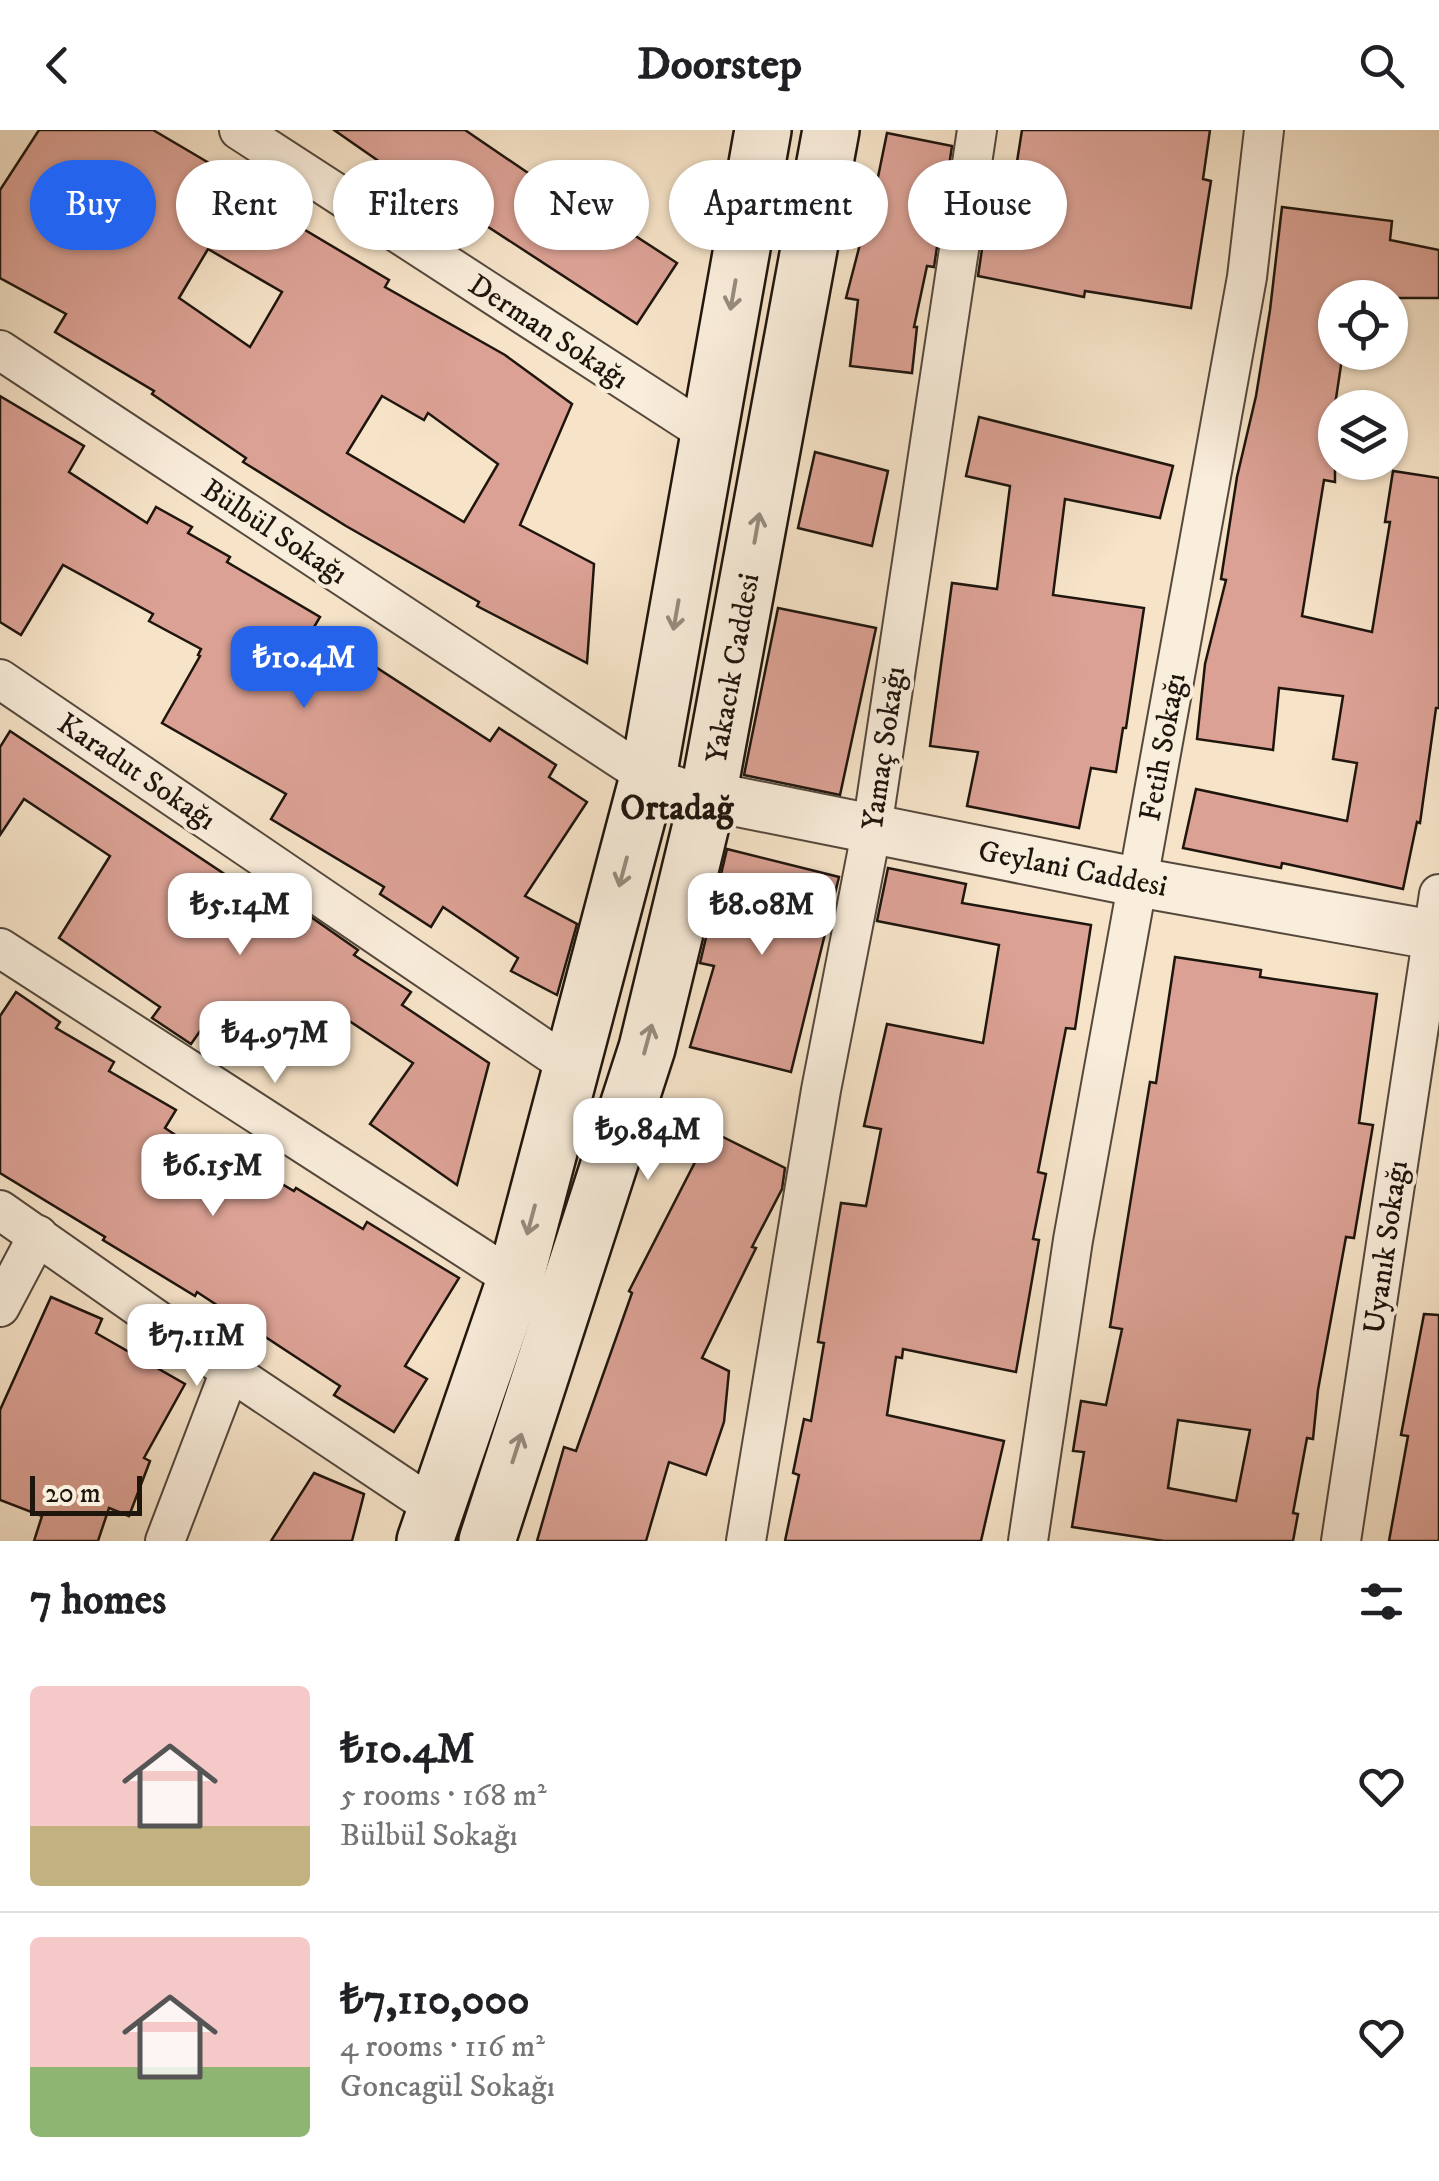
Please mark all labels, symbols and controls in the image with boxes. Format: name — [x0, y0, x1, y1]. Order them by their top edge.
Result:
text: Doorstep — [637, 37, 802, 93]
icon: back — [30, 38, 85, 93]
icon: search — [1354, 38, 1409, 93]
chip: Buy — [30, 160, 156, 250]
chip: Rent — [176, 160, 313, 250]
chip: Filters — [333, 160, 494, 250]
chip: New — [514, 160, 649, 250]
chip: Apartment — [669, 160, 888, 250]
chip: House — [908, 160, 1067, 250]
street label: Derman Sokağı — [461, 267, 635, 398]
one-way arrow — [723, 278, 742, 311]
map controls — [1318, 280, 1408, 480]
button: locate — [1318, 280, 1408, 370]
button: layers — [1318, 390, 1408, 480]
street label: Bülbül Sokağı — [194, 471, 354, 593]
one-way arrow — [749, 513, 768, 545]
street label: Yakacık Caddesi — [699, 570, 768, 766]
one-way arrow — [666, 598, 685, 631]
pin: ₺10.4M — [223, 626, 385, 711]
text: ₺10.4M — [253, 638, 355, 678]
street label: Yamaç Sokağı — [855, 664, 914, 832]
street label: Fetih Sokağı — [1132, 670, 1195, 824]
street label: Karadut Sokağı — [50, 706, 223, 839]
district label: Ortadağ — [620, 787, 735, 831]
street label: Geylani Caddesi — [975, 833, 1170, 906]
one-way arrow — [613, 856, 632, 887]
pin: ₺5.14M — [159, 873, 321, 958]
pin: ₺8.08M — [681, 873, 843, 958]
text: ₺5.14M — [190, 885, 290, 925]
text: ₺8.08M — [710, 885, 814, 925]
pin: ₺4.97M — [194, 1001, 356, 1086]
text: ₺4.97M — [221, 1013, 329, 1053]
one-way arrow — [640, 1024, 659, 1055]
pin: ₺9.84M — [567, 1098, 729, 1183]
text: ₺9.84M — [595, 1110, 701, 1150]
pin: ₺6.15M — [132, 1134, 294, 1219]
text: ₺6.15M — [163, 1146, 263, 1186]
street label: Uyanık Sokağı — [1356, 1158, 1417, 1336]
one-way arrow — [520, 1203, 539, 1235]
pin: ₺7.11M — [116, 1304, 278, 1389]
text: ₺7.11M — [149, 1316, 245, 1356]
one-way arrow — [509, 1433, 527, 1465]
scale bar — [30, 1471, 142, 1516]
text: 20 m — [45, 1476, 101, 1511]
icon: filters — [1354, 1574, 1409, 1629]
text: 7 homes — [30, 1575, 166, 1627]
text: ₺10.4M — [340, 1724, 475, 1776]
icon: home — [110, 1726, 230, 1846]
icon: heart — [1354, 1759, 1409, 1814]
text: 5 rooms · 168 m² — [340, 1776, 547, 1816]
text: Bülbül Sokağı — [340, 1816, 518, 1856]
text: ₺7,110,000 — [340, 1975, 530, 2027]
icon: home — [110, 1977, 230, 2097]
icon: heart — [1354, 2010, 1409, 2065]
text: 4 rooms · 116 m² — [340, 2027, 545, 2067]
text: Goncagül Sokağı — [340, 2067, 555, 2107]

